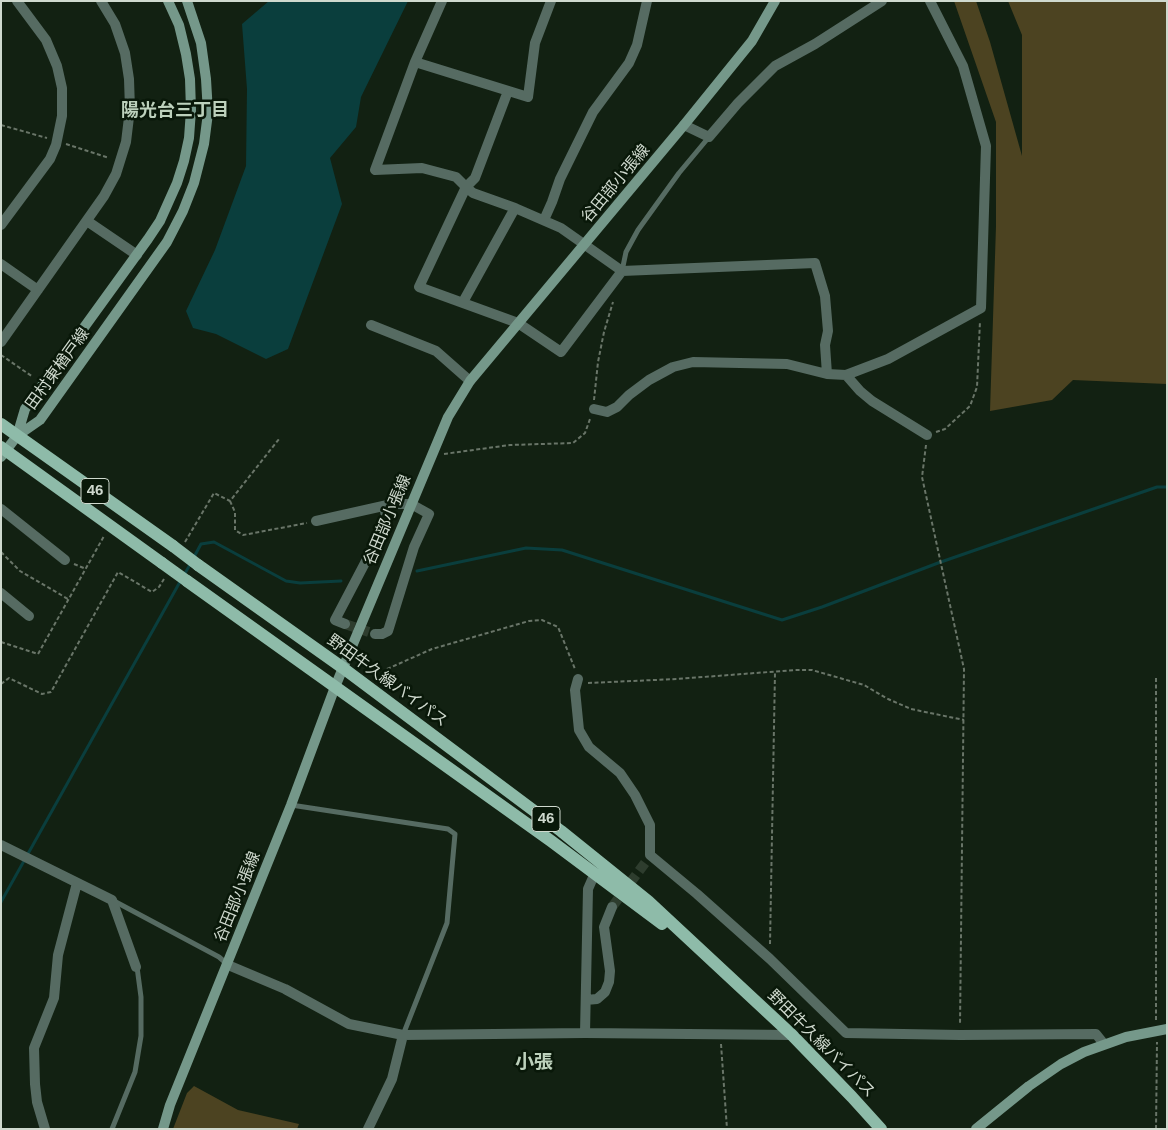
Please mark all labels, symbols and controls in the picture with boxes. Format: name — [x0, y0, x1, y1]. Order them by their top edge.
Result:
district label: 陽光台三丁目 — [121, 100, 229, 122]
street label: 谷田部小張線 — [578, 141, 654, 227]
street label: 田村東楢戸線 — [22, 325, 94, 413]
street label: 谷田部小張線 — [360, 472, 416, 568]
road number: 46 — [81, 478, 109, 504]
street label: 野田牛久線バイパス — [323, 631, 451, 731]
road number: 46 — [532, 806, 560, 832]
street label: 谷田部小張線 — [211, 849, 265, 945]
street label: 野田牛久線バイパス — [763, 986, 879, 1102]
district label: 小張 — [515, 1052, 553, 1074]

